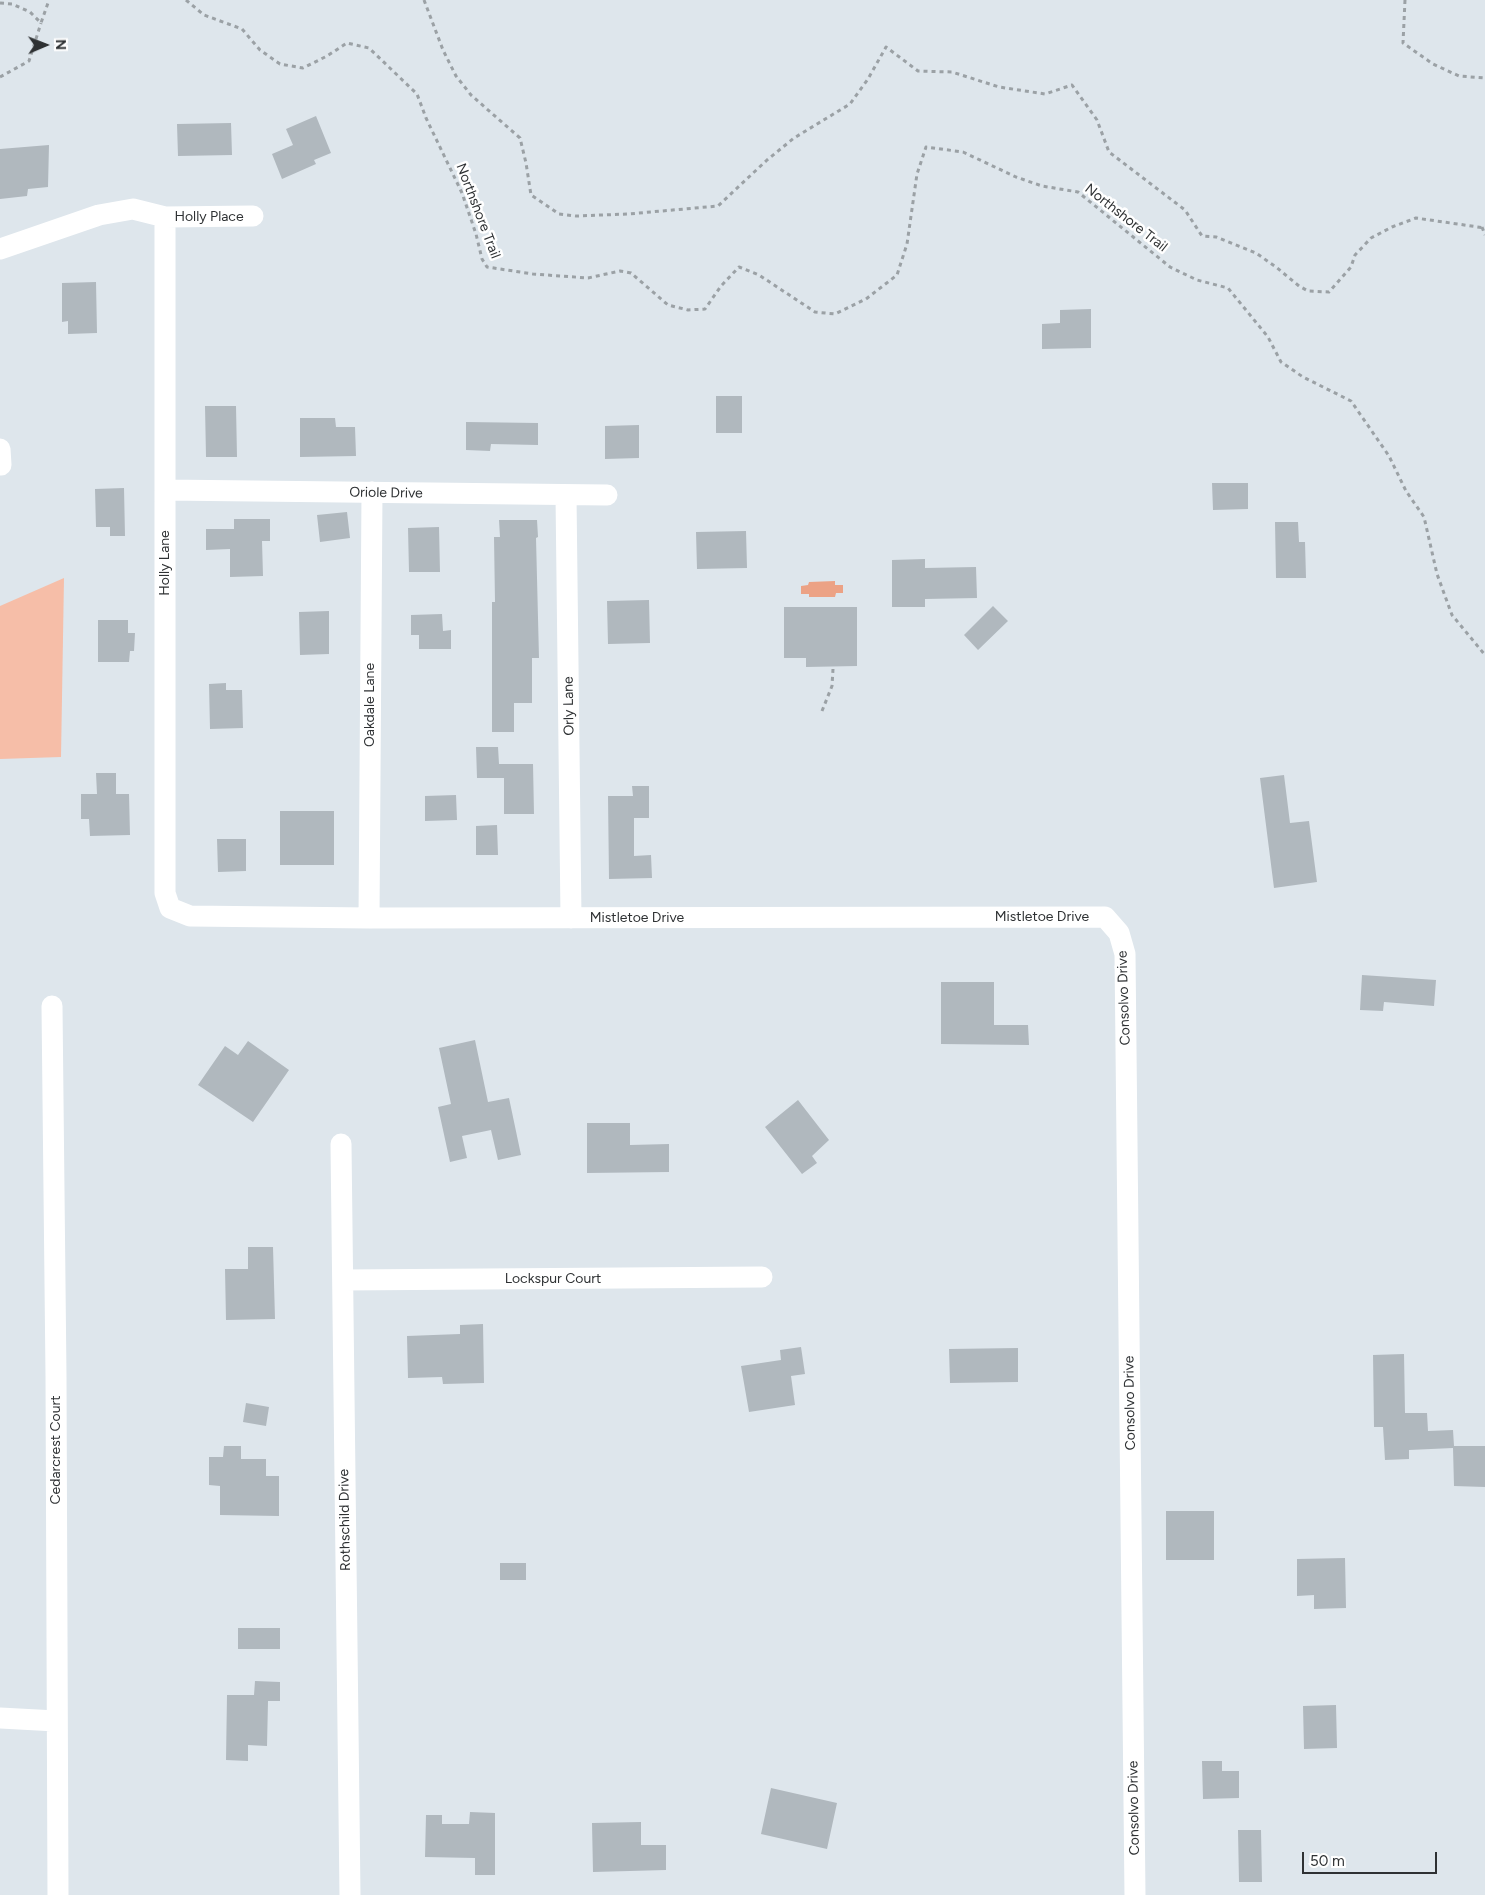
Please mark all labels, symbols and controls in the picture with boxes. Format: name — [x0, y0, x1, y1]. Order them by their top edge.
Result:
north arrow — [20, 20, 70, 70]
text: N — [52, 39, 69, 50]
street label: Northshore Trail — [452, 161, 504, 261]
street label: Northshore Trail — [1081, 180, 1171, 256]
street label: Holly Place — [174, 209, 244, 225]
street label: Oriole Drive — [349, 484, 423, 502]
street label: Holly Lane — [157, 530, 173, 596]
street label: Oakdale Lane — [362, 663, 378, 747]
street label: Orly Lane — [560, 676, 578, 736]
street label: Mistletoe Drive — [995, 909, 1089, 925]
street label: Mistletoe Drive — [590, 910, 684, 926]
street label: Consolvo Drive — [1114, 950, 1134, 1046]
street label: Lockspur Court — [505, 1271, 601, 1287]
street label: Consolvo Drive — [1121, 1355, 1139, 1451]
street label: Cedarcrest Court — [48, 1395, 64, 1505]
street label: Rothschild Drive — [336, 1469, 354, 1571]
street label: Consolvo Drive — [1125, 1760, 1143, 1856]
scale bar — [1305, 1842, 1440, 1874]
text: 50 m — [1310, 1852, 1345, 1870]

